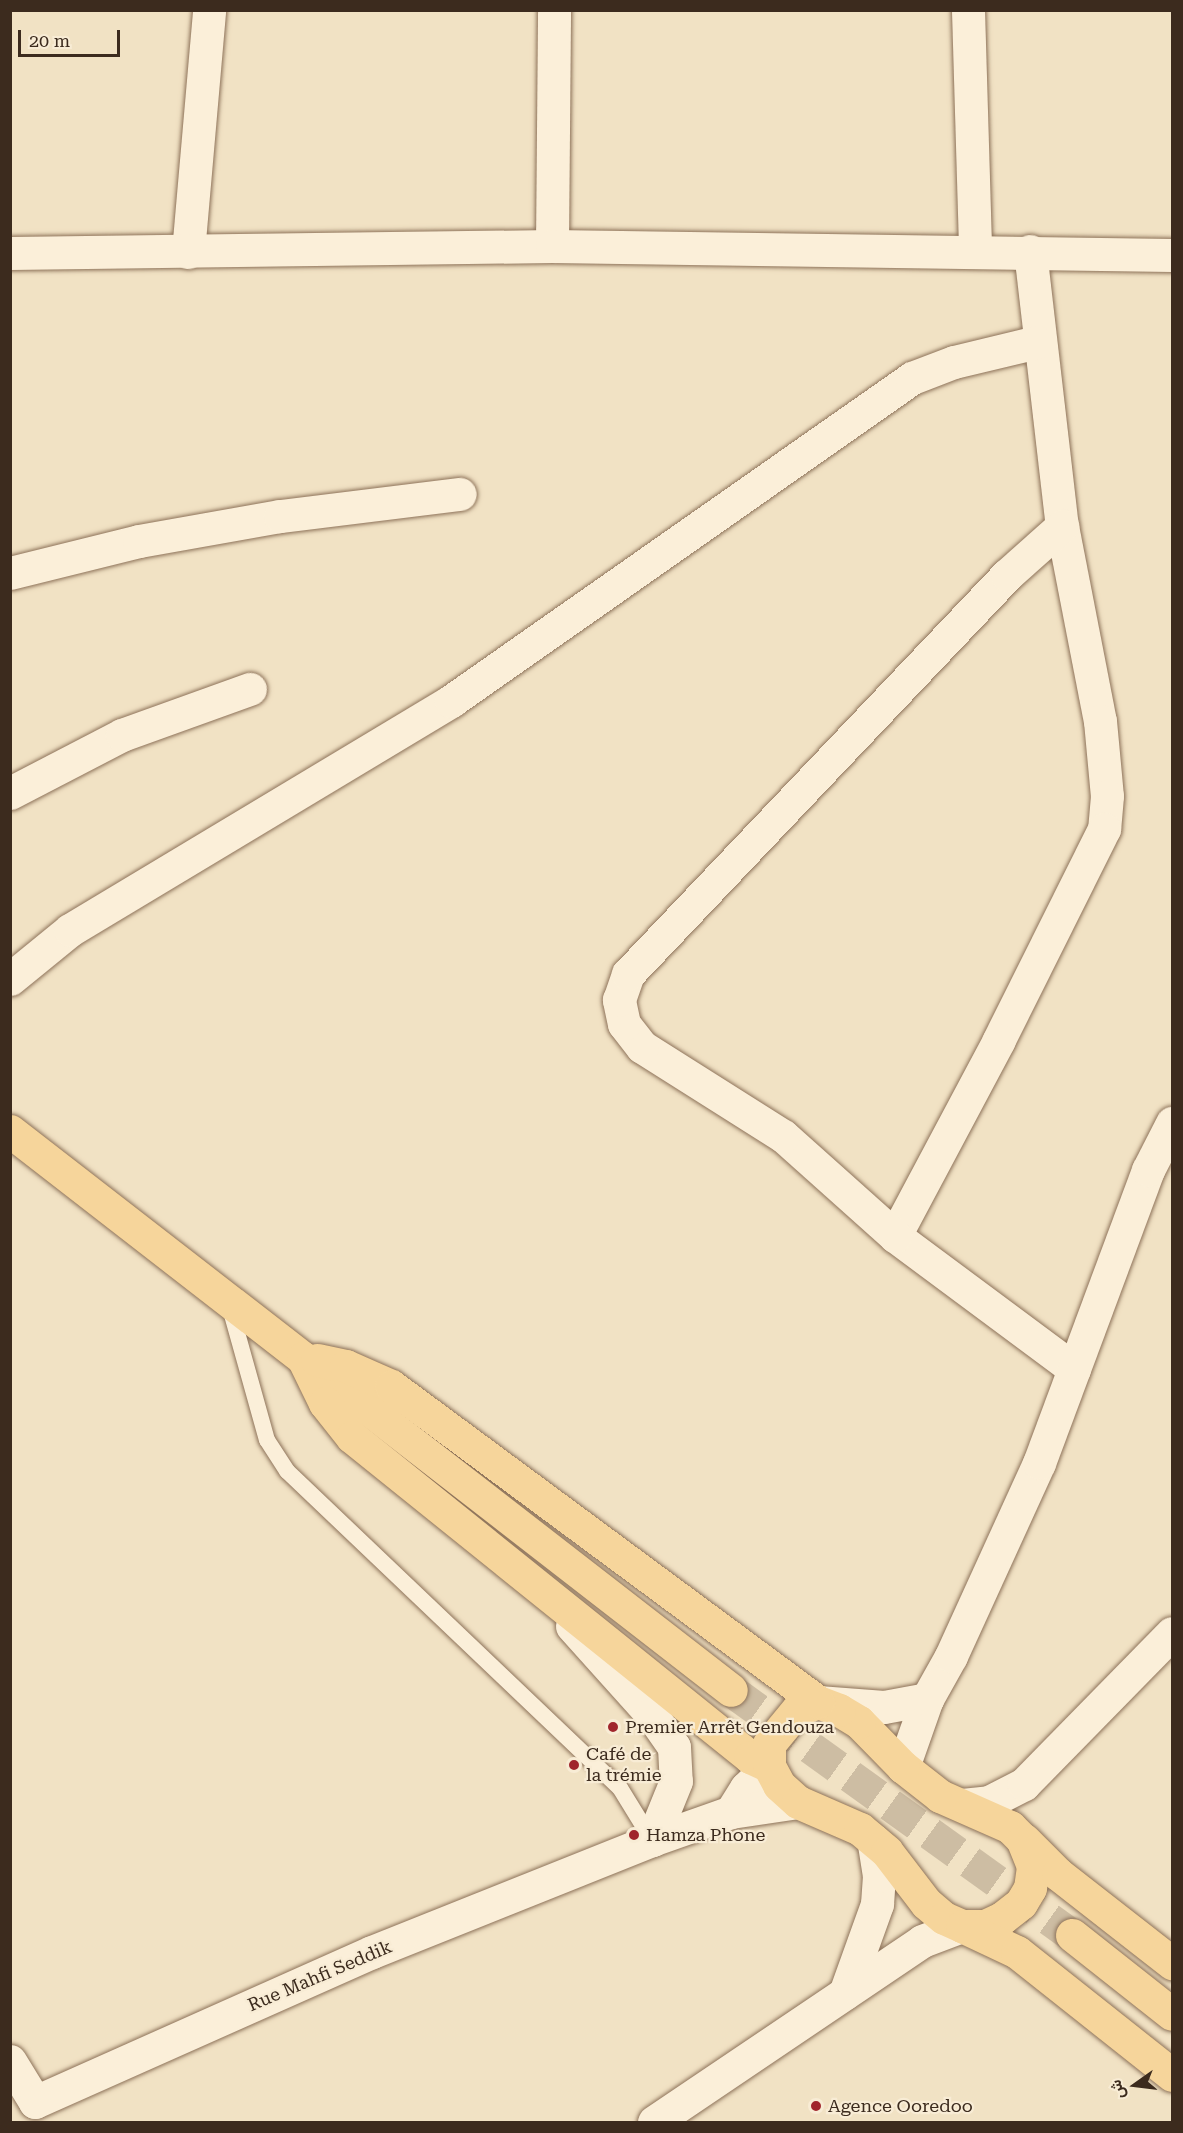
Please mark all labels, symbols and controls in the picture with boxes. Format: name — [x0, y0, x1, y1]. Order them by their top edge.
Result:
scale bar — [21, 18, 123, 56]
text: 20 m — [29, 30, 70, 51]
place label: Premier Arrêt Gendouza — [625, 1716, 834, 1738]
marker: Premier Arrêt Gendouza — [606, 1720, 620, 1734]
place label: Café de la trémie — [586, 1744, 662, 1786]
marker: Café de la trémie — [567, 1758, 581, 1772]
place label: Hamza Phone — [646, 1824, 765, 1846]
marker: Hamza Phone — [627, 1828, 641, 1842]
street label: Rue Mahfi Seddik — [245, 1936, 395, 2016]
north arrow — [1105, 2055, 1165, 2115]
text: ش — [1106, 2078, 1129, 2101]
place label: Agence Ooredoo — [828, 2095, 973, 2117]
marker: Agence Ooredoo — [809, 2099, 823, 2113]

